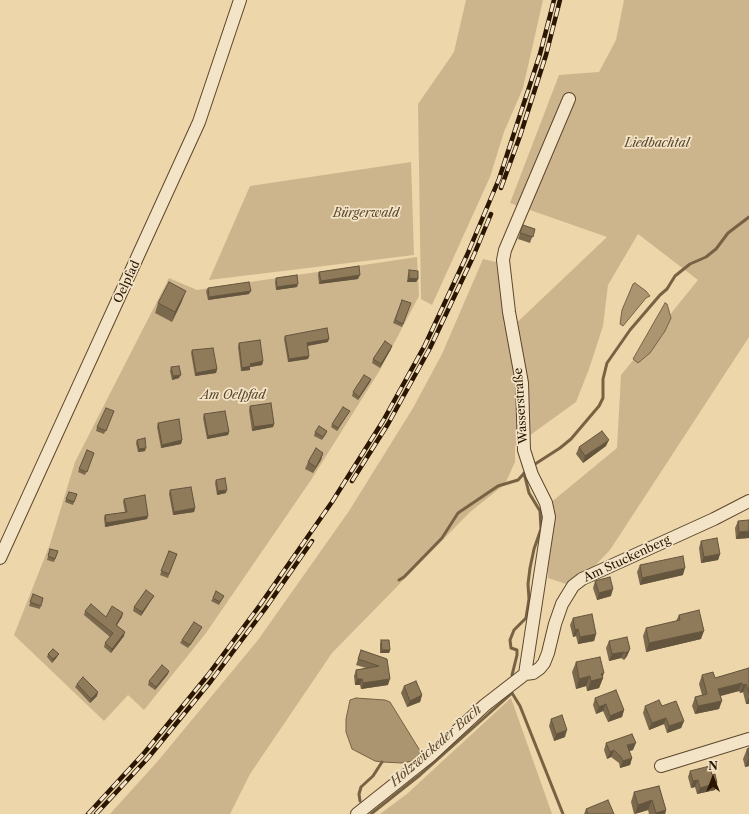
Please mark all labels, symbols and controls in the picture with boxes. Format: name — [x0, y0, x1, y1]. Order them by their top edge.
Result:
park label: Liedbachtal — [624, 137, 690, 151]
park label: Bürgerwald — [333, 207, 399, 221]
street label: Oelpfad — [111, 258, 143, 306]
street label: Wasserstraße — [511, 367, 531, 445]
park label: Am Oelpfad — [201, 389, 265, 403]
street label: Am Stuckenberg — [581, 533, 673, 585]
water label: Holzwickeder Bach — [387, 702, 485, 790]
north arrow — [693, 758, 733, 798]
text: N — [708, 759, 718, 773]

